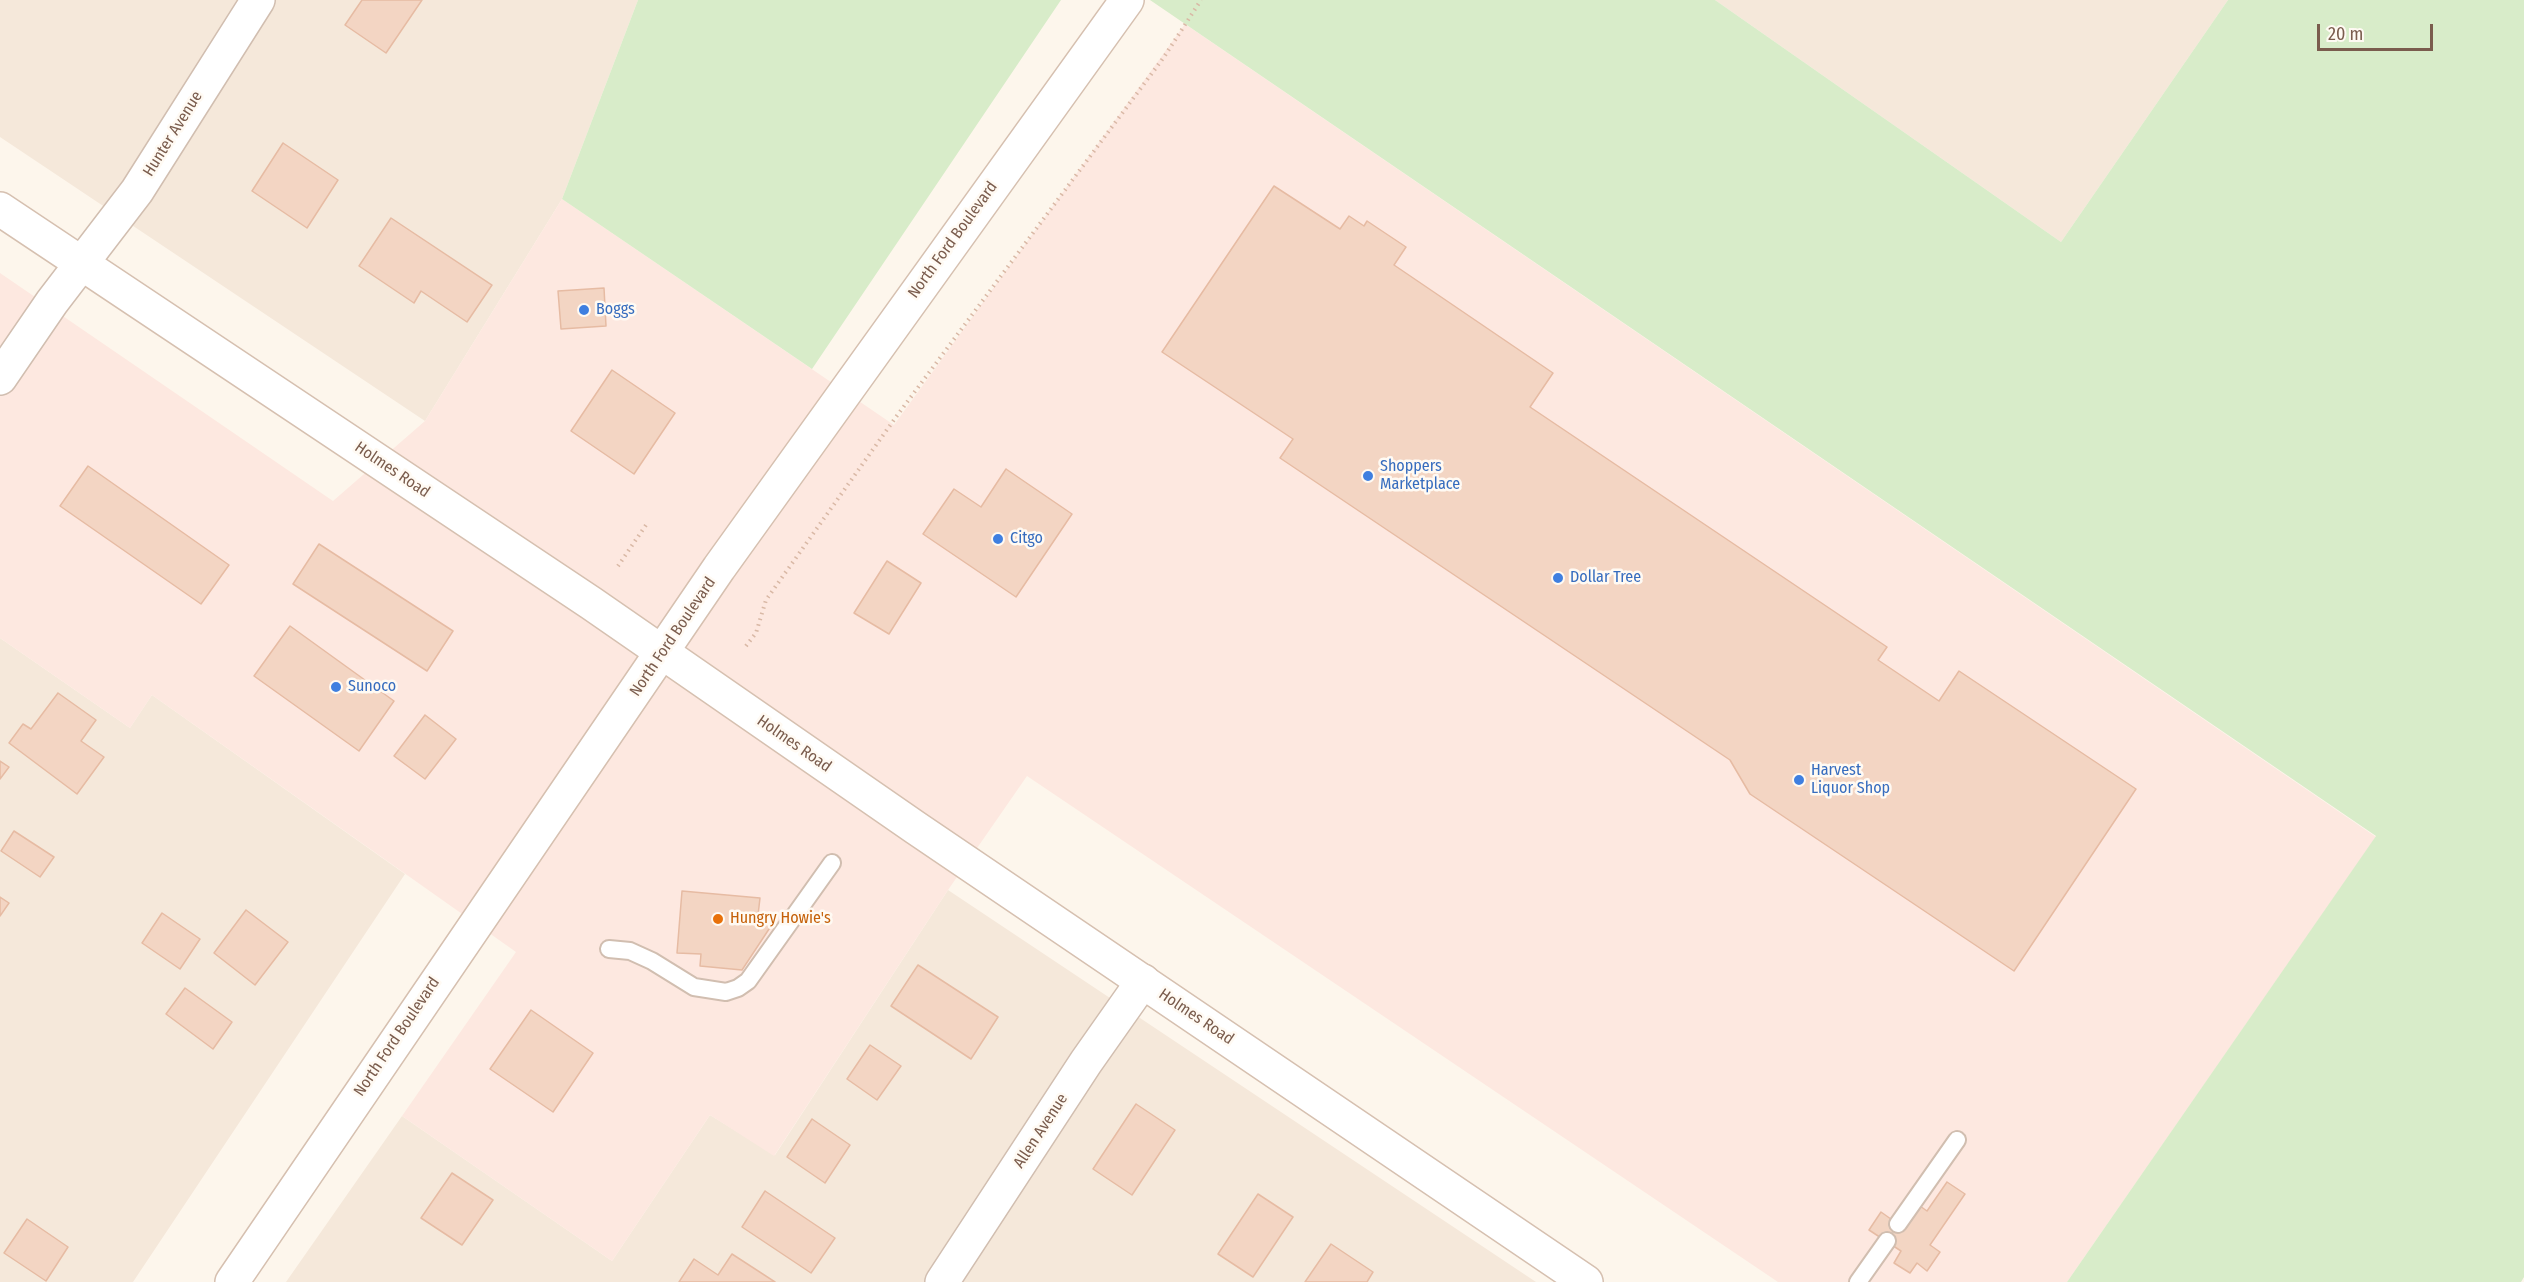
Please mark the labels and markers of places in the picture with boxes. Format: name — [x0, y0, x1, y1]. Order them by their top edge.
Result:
place label: Boggs — [596, 300, 635, 320]
marker: Boggs — [577, 303, 591, 317]
place label: Shoppers Marketplace — [1380, 457, 1460, 495]
marker: Shoppers Marketplace — [1361, 469, 1375, 483]
place label: Citgo — [1010, 529, 1043, 549]
marker: Citgo — [991, 532, 1005, 546]
place label: Dollar Tree — [1570, 568, 1641, 588]
marker: Dollar Tree — [1551, 571, 1565, 585]
place label: Sunoco — [348, 677, 396, 697]
marker: Sunoco — [329, 680, 343, 694]
place label: Harvest Liquor Shop — [1811, 761, 1890, 799]
marker: Harvest Liquor Shop — [1792, 773, 1806, 787]
place label: Hungry Howie's — [730, 909, 831, 929]
marker: Hungry Howie's — [711, 912, 725, 926]

